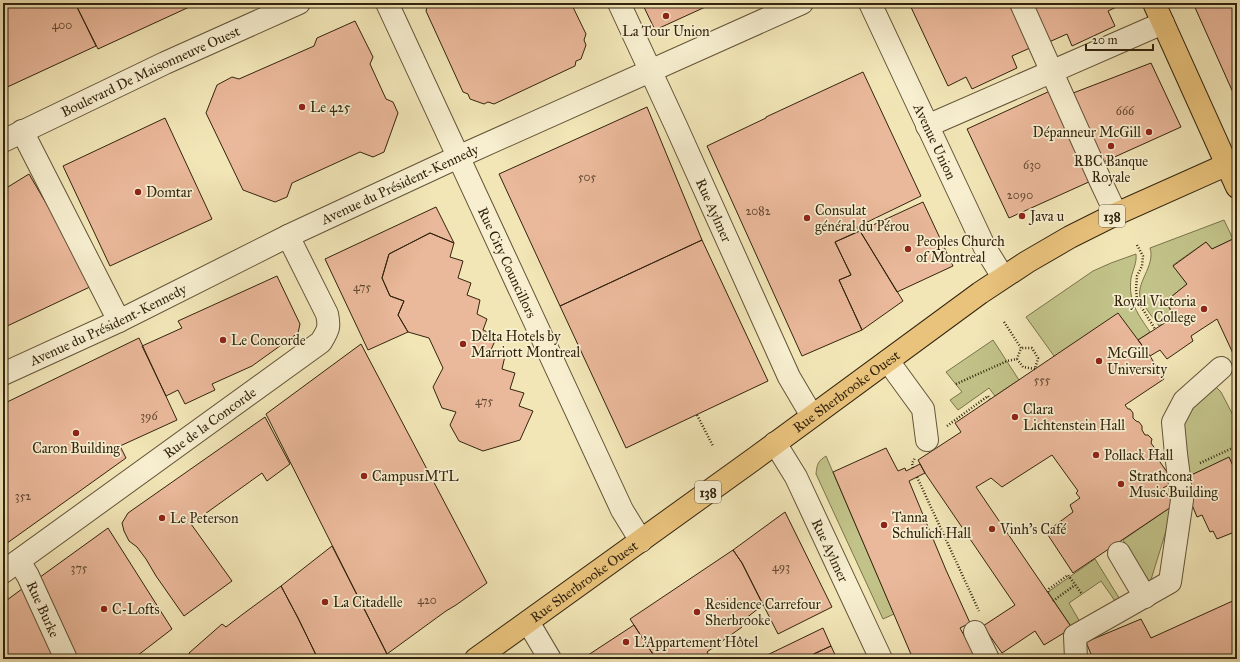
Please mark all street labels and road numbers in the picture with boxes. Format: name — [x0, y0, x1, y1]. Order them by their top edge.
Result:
street label: Boulevard De Maisonneuve Ouest — [58, 23, 243, 121]
street label: Avenue Union — [909, 100, 960, 183]
street label: Avenue du Président-Kennedy — [318, 141, 482, 229]
street label: Rue Aylmer — [692, 176, 736, 246]
street label: Rue City Councillors — [474, 204, 540, 321]
road number: 138 — [1099, 205, 1125, 227]
street label: Avenue du Président-Kennedy — [26, 280, 190, 370]
street label: Rue Sherbrooke Ouest — [790, 347, 903, 436]
street label: Rue de la Concorde — [160, 384, 260, 462]
road number: 138 — [695, 481, 721, 503]
street label: Rue Aylmer — [808, 516, 852, 586]
street label: Rue Sherbrooke Ouest — [527, 537, 641, 626]
street label: Rue Burke — [22, 579, 63, 640]

